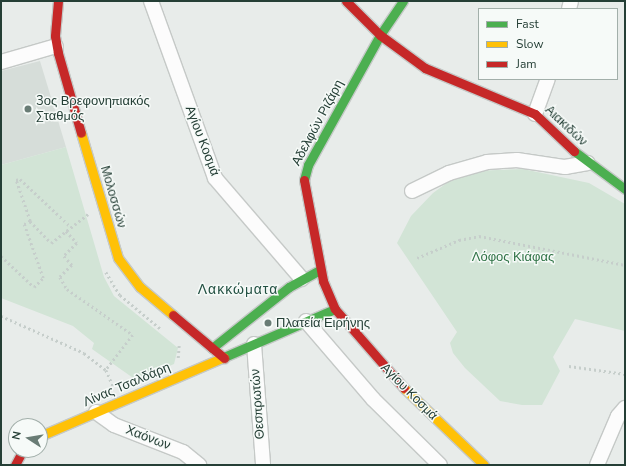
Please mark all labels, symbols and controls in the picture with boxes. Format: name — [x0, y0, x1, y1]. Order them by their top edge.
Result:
legend — [478, 8, 618, 80]
text: Fast — [516, 16, 539, 32]
text: Slow — [516, 36, 544, 52]
text: Jam — [516, 56, 537, 72]
street label: Αδελφών Ριζάρη — [289, 77, 347, 169]
place label: 3ος Βρεφονηπιακός Σταθμός — [36, 94, 150, 125]
street label: Αιακιδών — [542, 102, 590, 150]
marker: 3ος Βρεφονηπιακός Σταθμός — [23, 104, 33, 114]
street label: Αγίου Κοσμά — [181, 104, 223, 178]
street label: Μολοσσών — [97, 164, 129, 230]
park label: Λόφος Κιάφας — [472, 249, 554, 265]
district label: Λακκώματα — [198, 282, 278, 298]
place label: Πλατεία Ειρήνης — [276, 315, 370, 331]
marker: Πλατεία Ειρήνης — [263, 318, 273, 328]
street label: Λίνας Τσαλδάρη — [81, 360, 173, 410]
street label: Αγίου Κοσμά — [377, 360, 441, 424]
street label: Θεσπρωτών — [248, 368, 268, 440]
north arrow — [8, 418, 48, 458]
street label: Χαόνων — [123, 422, 173, 454]
text: N — [9, 430, 25, 441]

